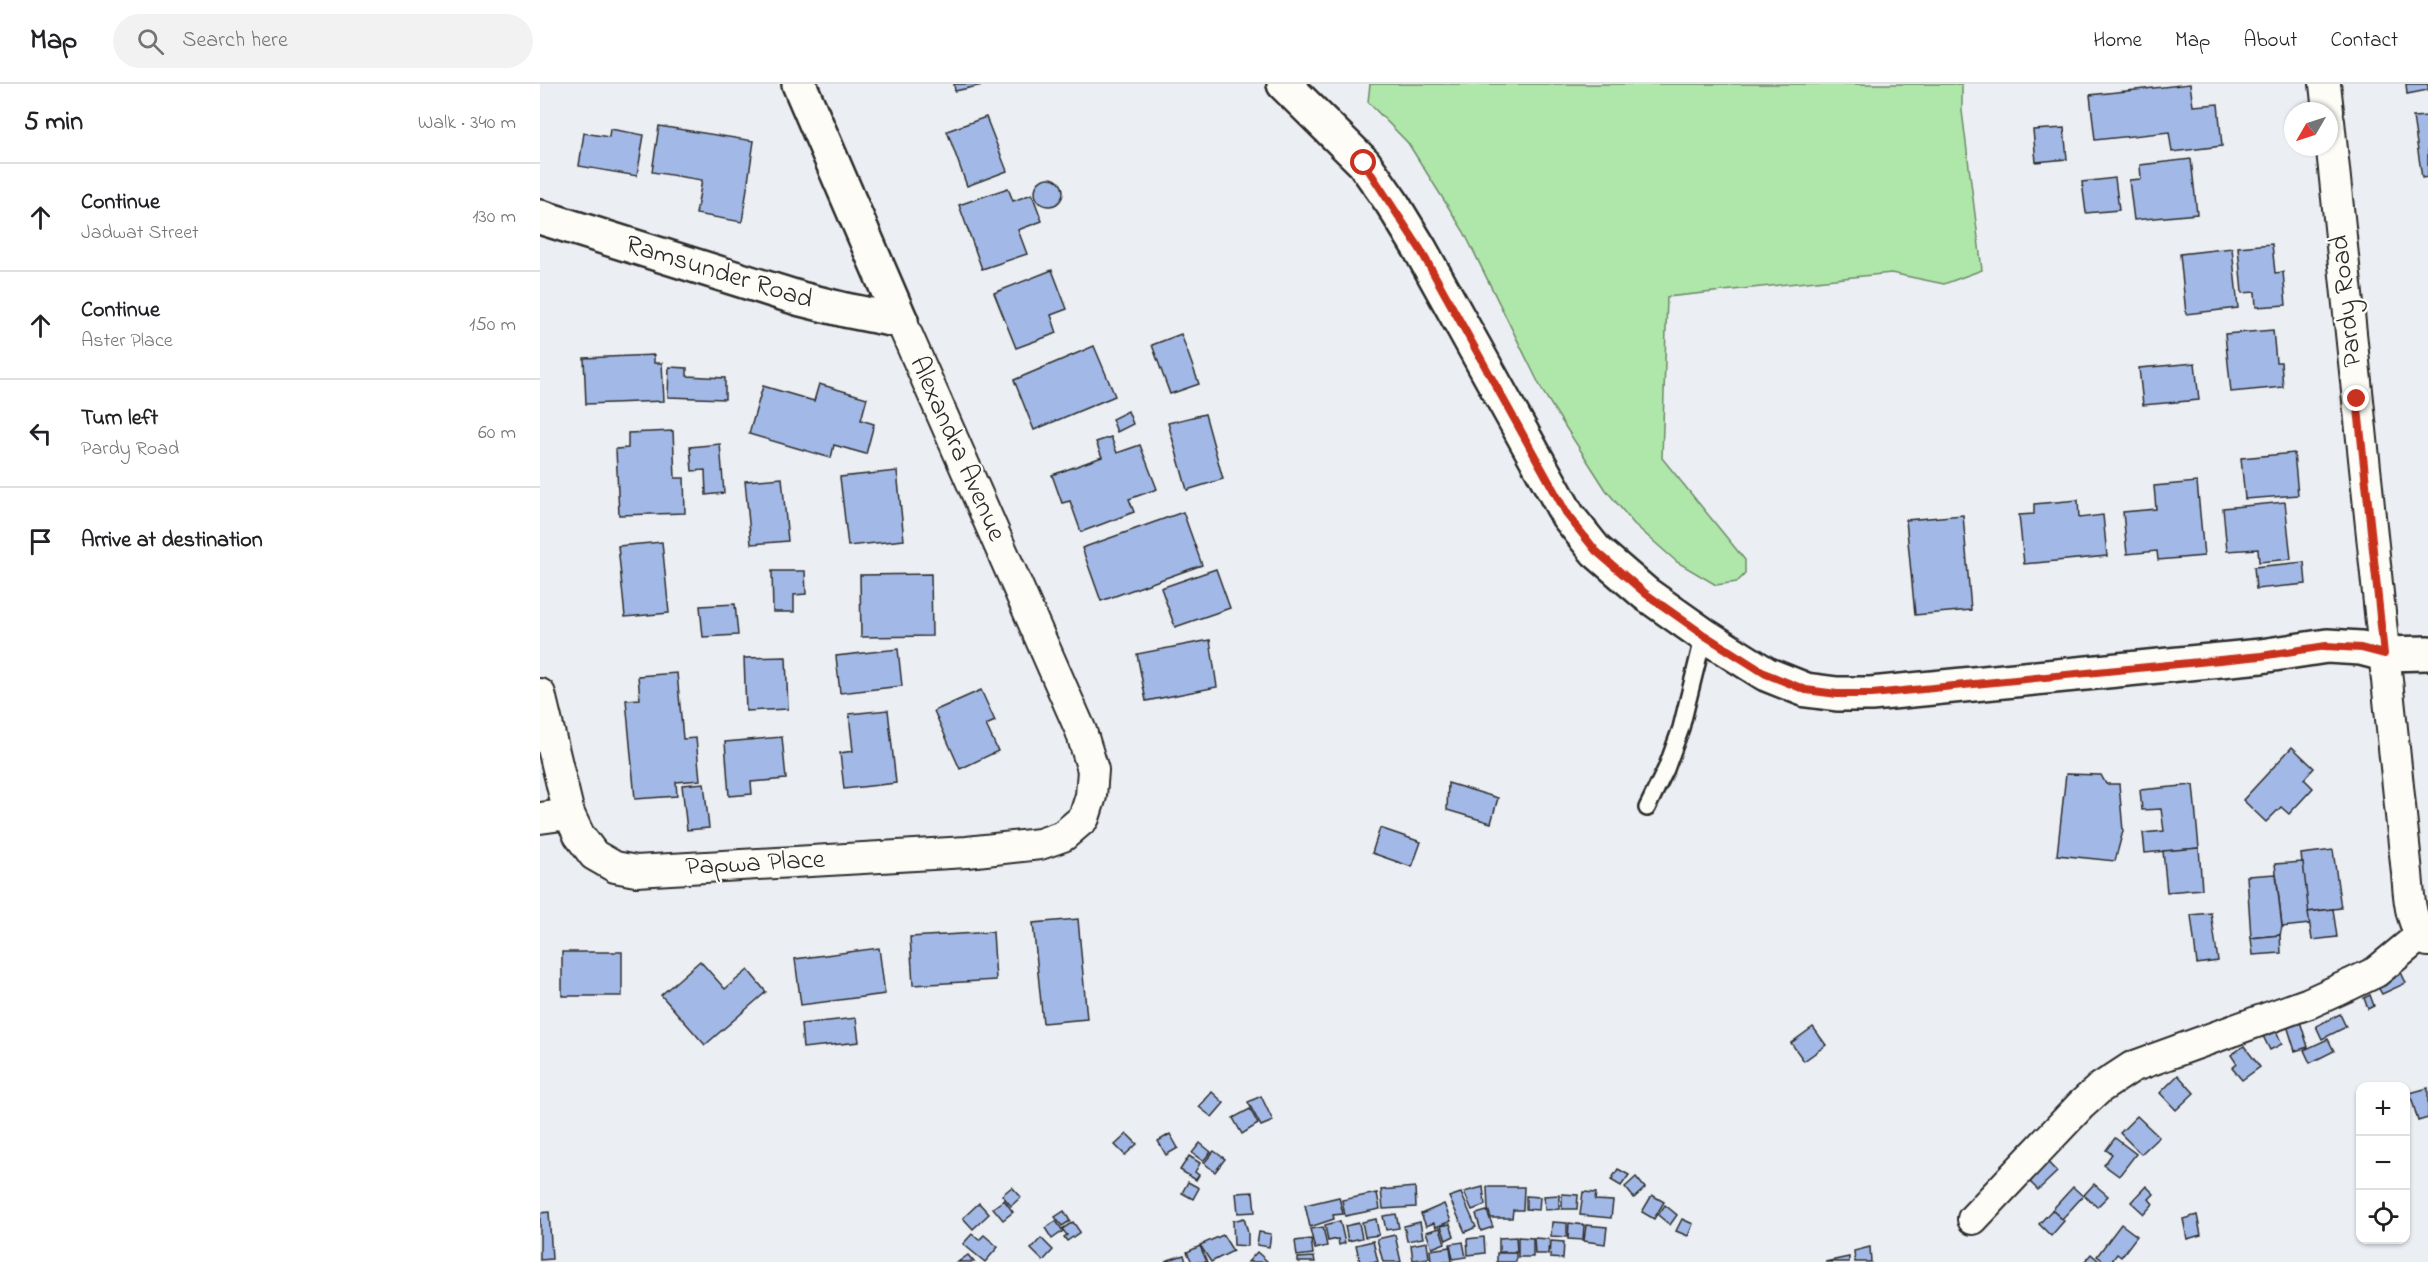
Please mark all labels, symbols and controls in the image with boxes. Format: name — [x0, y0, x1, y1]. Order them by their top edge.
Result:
search box — [113, 14, 533, 68]
text: Map — [30, 21, 77, 62]
icon: search — [134, 25, 167, 58]
text: Search here — [182, 25, 288, 57]
text: Home — [2093, 26, 2142, 56]
text: Map — [2175, 26, 2210, 56]
text: About — [2243, 26, 2297, 56]
text: Contact — [2330, 26, 2398, 56]
north arrow — [2284, 102, 2338, 156]
text: 5 min — [24, 104, 83, 142]
text: Walk · 340 m — [418, 109, 516, 138]
route start — [1350, 149, 1376, 175]
text: Continue — [81, 187, 160, 219]
icon: ahead — [24, 201, 57, 234]
text: 130 m — [472, 203, 516, 232]
text: Jadwat Street — [81, 219, 199, 248]
street label: Ramsunder Road — [621, 226, 817, 320]
street label: Pardy Road — [2321, 233, 2373, 369]
text: Continue — [81, 295, 160, 327]
icon: ahead — [24, 309, 57, 342]
text: 150 m — [469, 311, 516, 340]
text: Aster Place — [81, 327, 173, 356]
street label: Alexandra Avenue — [899, 350, 1016, 549]
route end — [2343, 385, 2369, 411]
text: Turn left — [81, 403, 158, 435]
icon: left — [24, 417, 57, 450]
text: 60 m — [478, 419, 516, 448]
text: Pardy Road — [81, 435, 179, 464]
icon: arrive — [24, 525, 57, 558]
text: Arrive at destination — [81, 525, 263, 557]
street label: Papwa Place — [684, 841, 827, 887]
map controls — [2356, 1082, 2410, 1244]
button: + — [2356, 1082, 2410, 1136]
button: − — [2356, 1136, 2410, 1190]
button: locate — [2356, 1190, 2410, 1244]

